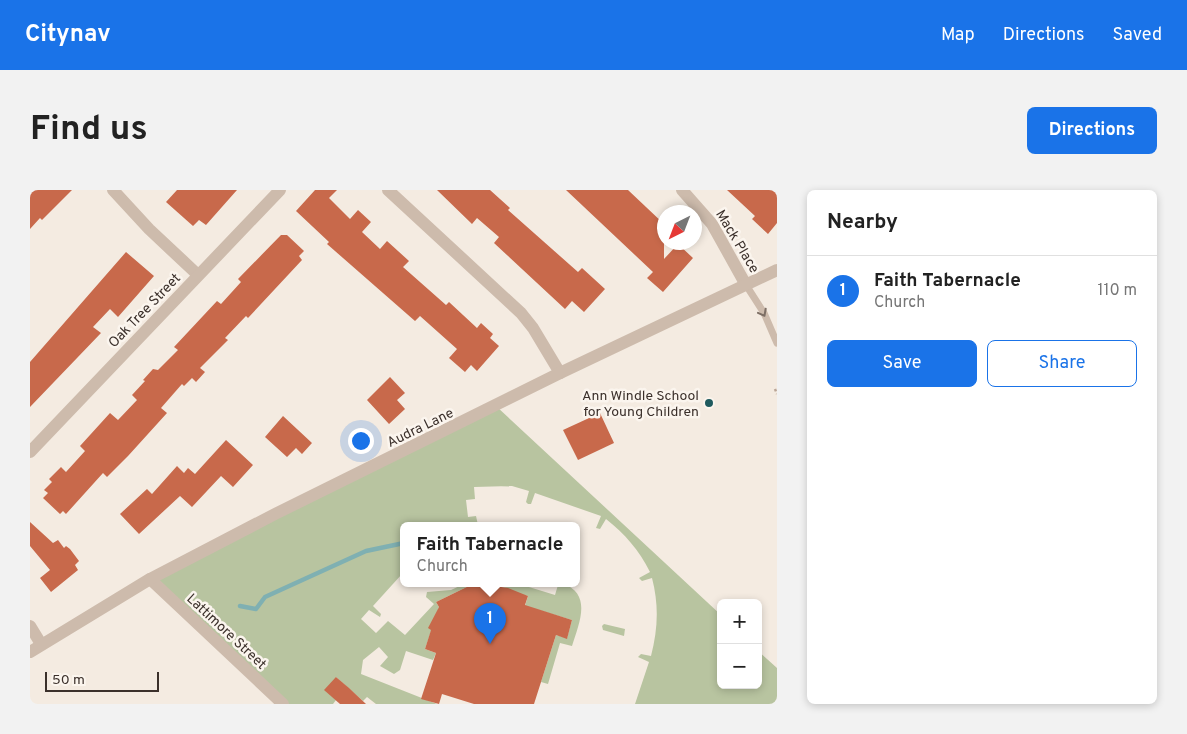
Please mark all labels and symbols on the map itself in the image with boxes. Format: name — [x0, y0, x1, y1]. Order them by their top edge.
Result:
north arrow — [657, 205, 702, 250]
street label: Mack Place — [711, 207, 762, 277]
street label: Oak Tree Street — [105, 270, 185, 352]
one-way arrow — [757, 308, 767, 317]
place label: Ann Windle School for Young Children — [582, 388, 699, 421]
marker: Ann Windle School for Young Children — [703, 397, 715, 409]
street label: Audra Lane — [385, 405, 457, 452]
your location — [348, 428, 374, 454]
street label: Lattimore Street — [183, 591, 269, 673]
pin: 1 — [474, 603, 506, 644]
scale bar — [45, 669, 159, 692]

